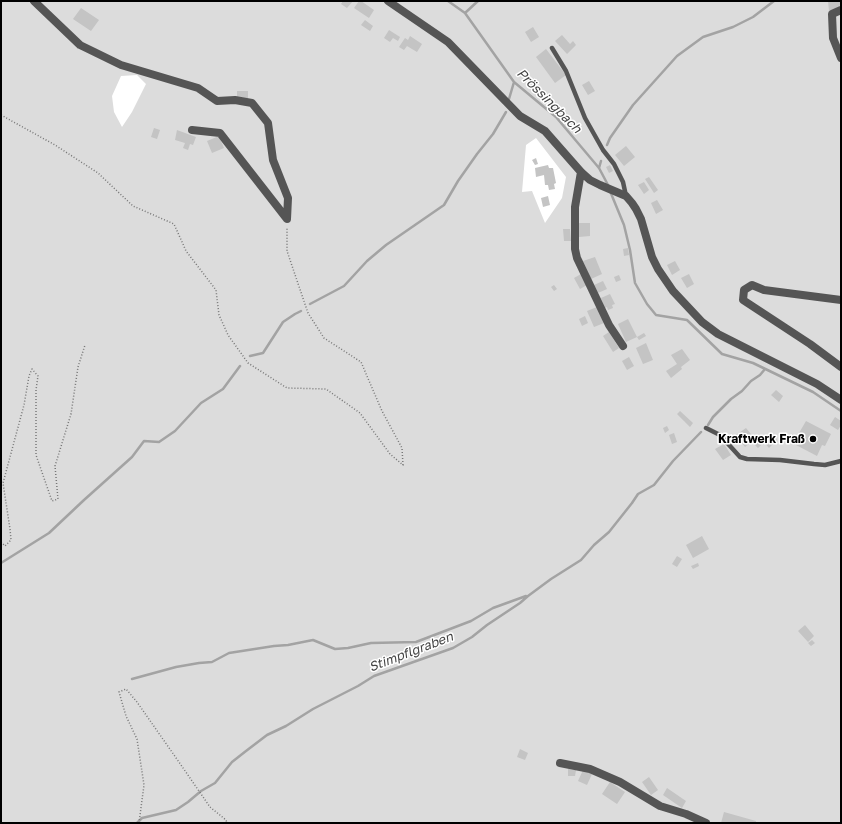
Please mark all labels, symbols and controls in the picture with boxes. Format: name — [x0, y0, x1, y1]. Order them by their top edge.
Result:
water label: Prössingbach — [513, 65, 585, 137]
place label: Kraftwerk Fraß — [718, 432, 805, 446]
marker: Kraftwerk Fraß — [808, 434, 818, 444]
water label: Stimpflgraben — [367, 629, 455, 675]

